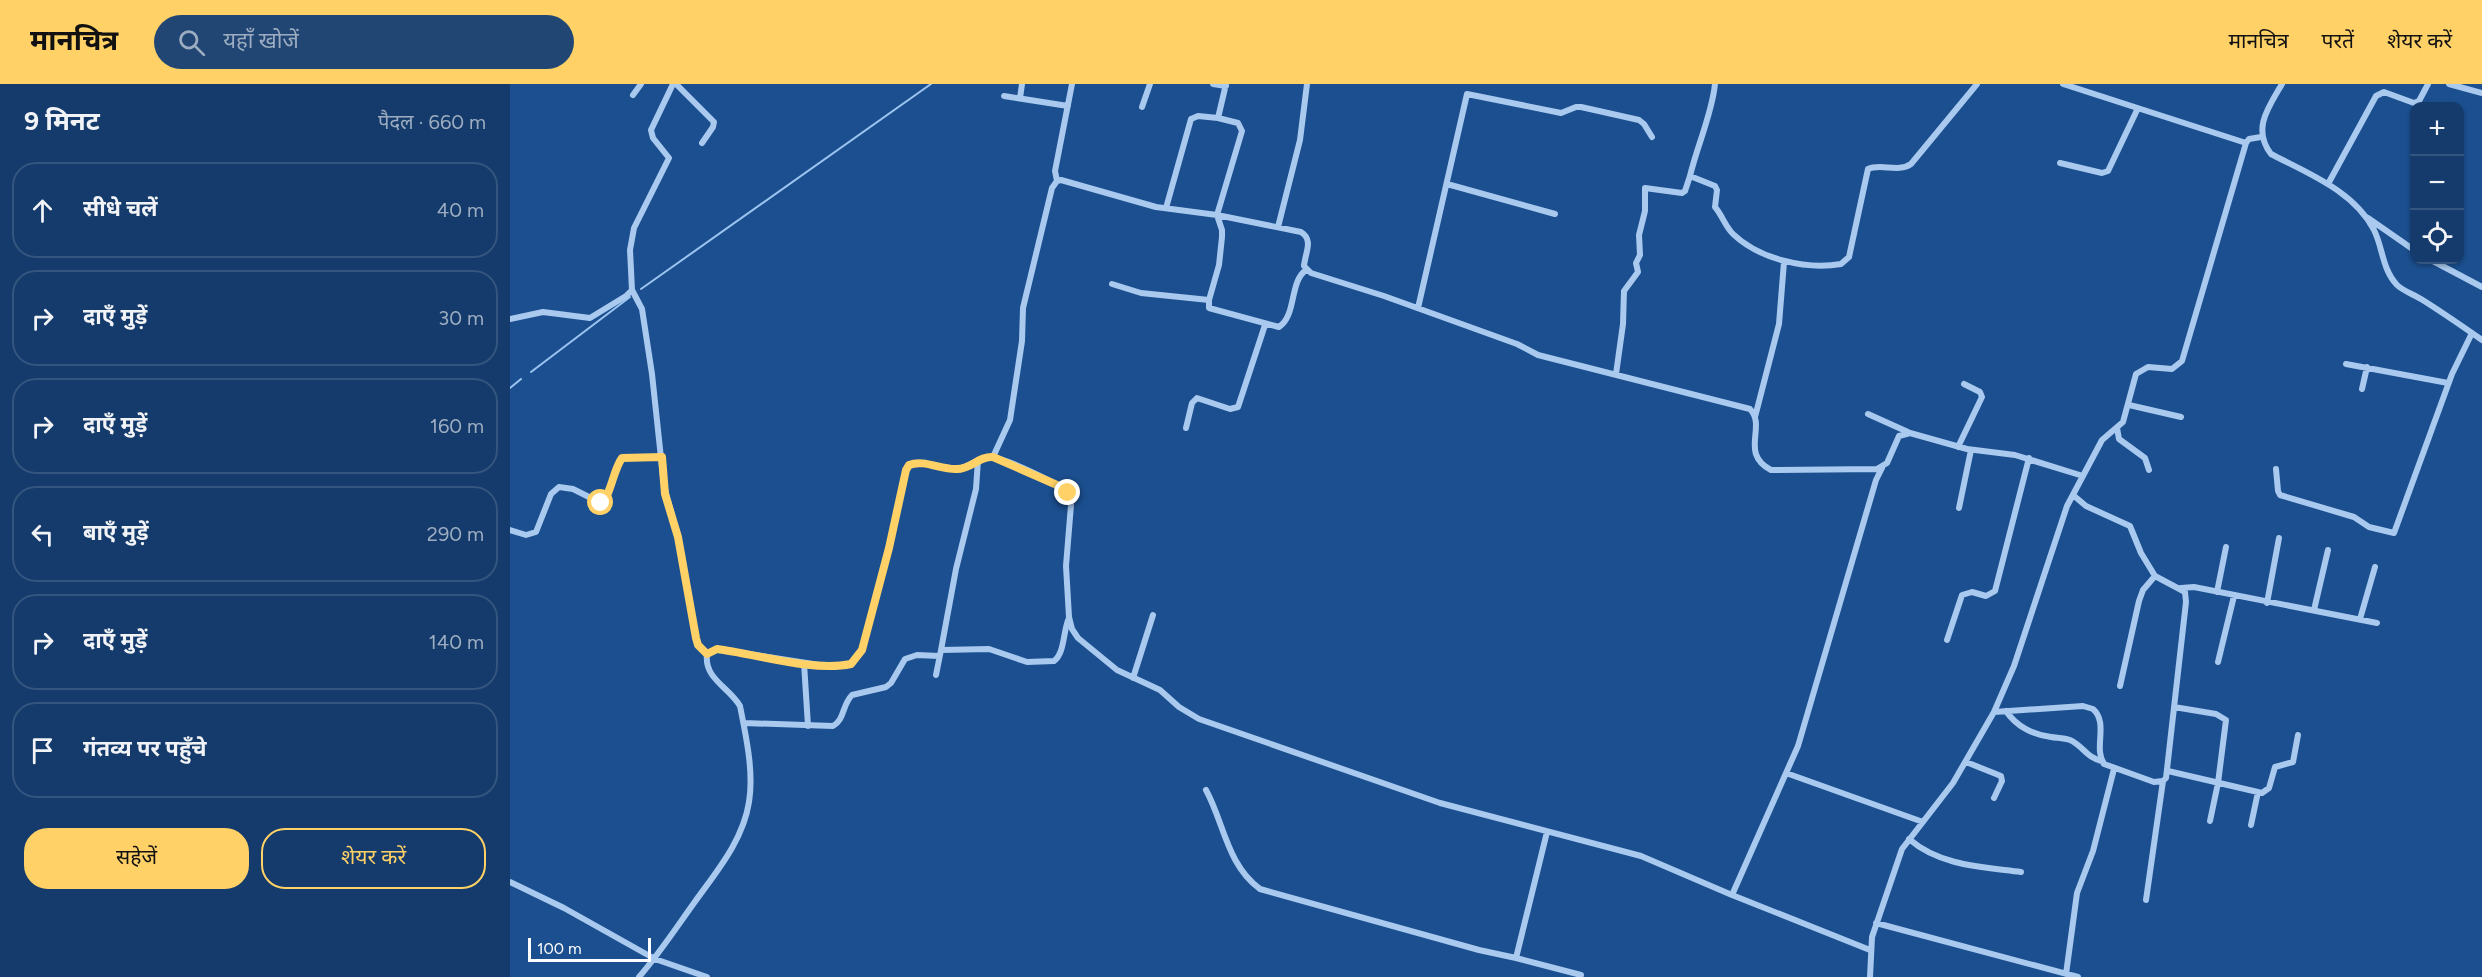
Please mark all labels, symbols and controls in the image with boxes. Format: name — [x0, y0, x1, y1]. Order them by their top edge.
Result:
search box — [154, 15, 574, 69]
text: मानचित्र — [30, 23, 118, 57]
icon: search — [175, 26, 208, 59]
text: यहाँ खोजें — [223, 27, 299, 54]
text: मानचित्र — [2229, 28, 2289, 53]
text: परतें — [2322, 28, 2354, 53]
text: शेयर करें — [2387, 28, 2452, 53]
map controls — [2410, 102, 2464, 264]
button: + — [2410, 102, 2464, 156]
text: 9 मिनट — [24, 105, 100, 137]
text: पैदल · 660 m — [378, 110, 486, 134]
button: − — [2410, 156, 2464, 210]
icon: ahead — [26, 194, 59, 227]
text: सीधे चलें — [83, 195, 158, 222]
text: 40 m — [437, 198, 484, 222]
button: locate — [2410, 210, 2464, 264]
icon: right — [26, 302, 59, 335]
text: दाएँ मुड़ें — [83, 303, 147, 330]
text: 30 m — [438, 306, 484, 330]
icon: right — [26, 410, 59, 443]
text: दाएँ मुड़ें — [83, 411, 147, 438]
text: 160 m — [430, 414, 484, 438]
route end — [1054, 479, 1080, 505]
route start — [587, 489, 613, 515]
icon: left — [26, 518, 59, 551]
text: बाएँ मुड़ें — [83, 519, 149, 546]
text: 290 m — [427, 522, 484, 546]
icon: right — [26, 626, 59, 659]
text: दाएँ मुड़ें — [83, 627, 147, 654]
text: 140 m — [429, 630, 484, 654]
icon: arrive — [26, 734, 59, 767]
text: गंतव्य पर पहुँचे — [83, 735, 207, 762]
button: सहेजें — [24, 828, 249, 889]
button: शेयर करें — [261, 828, 486, 889]
scale bar — [528, 935, 651, 962]
text: 100 m — [537, 939, 582, 958]

